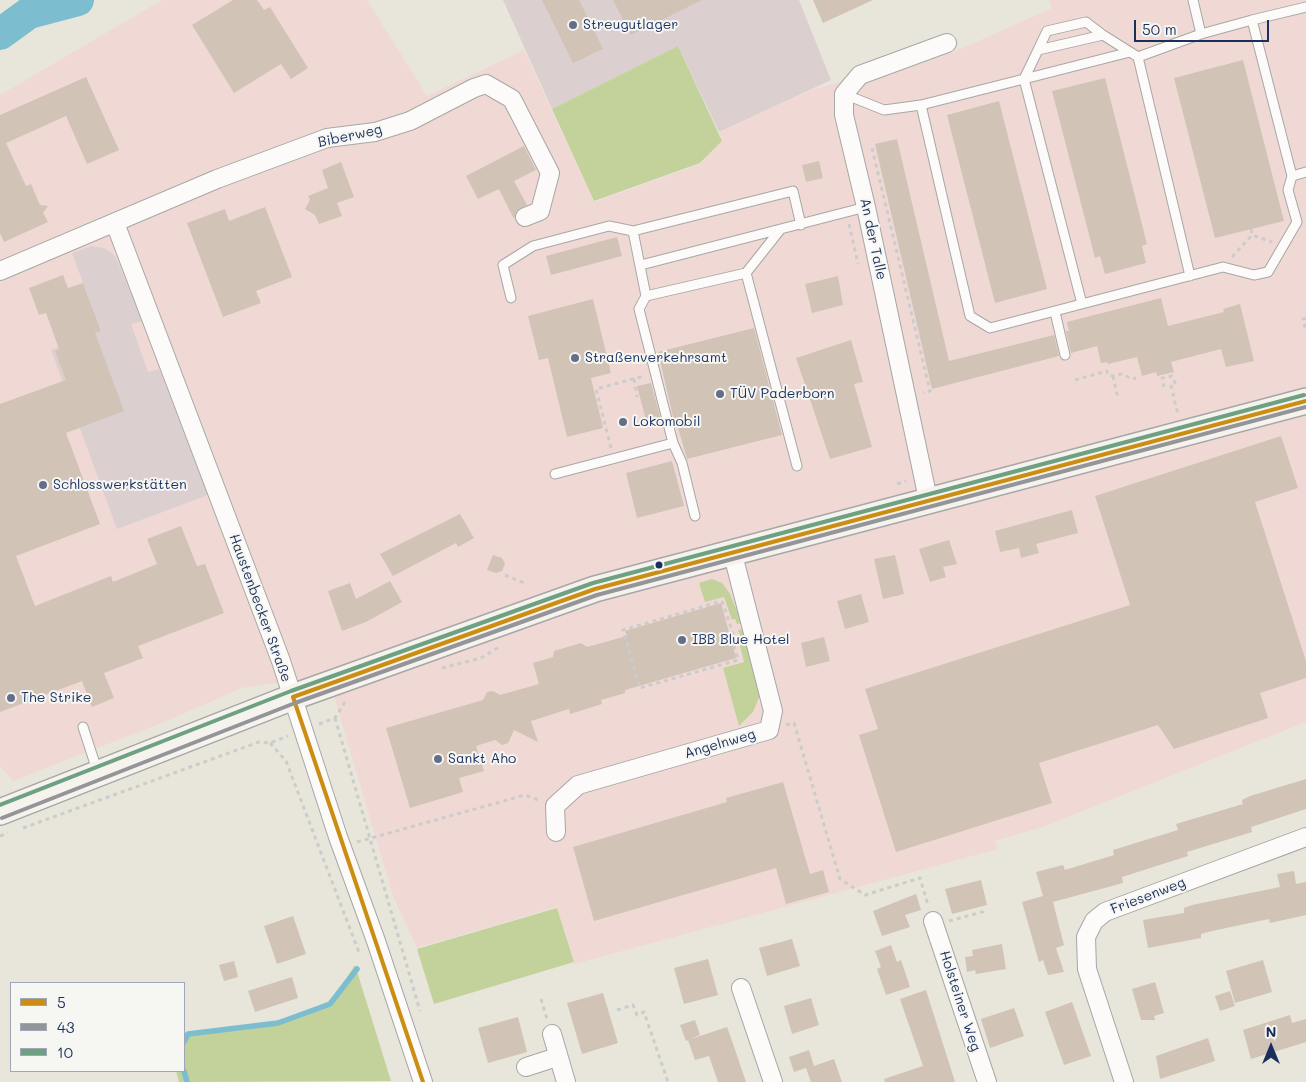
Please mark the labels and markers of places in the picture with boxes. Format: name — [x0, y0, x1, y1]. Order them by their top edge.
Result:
place label: Streugutlager — [583, 17, 678, 33]
marker: Streugutlager — [567, 19, 579, 31]
place label: Straßenverkehrsamt — [585, 350, 727, 366]
marker: Straßenverkehrsamt — [569, 352, 581, 364]
place label: TÜV Paderborn — [730, 386, 834, 402]
marker: TÜV Paderborn — [714, 388, 726, 400]
place label: Lokomobil — [633, 414, 701, 430]
marker: Lokomobil — [617, 416, 629, 428]
place label: Schlosswerkstätten — [53, 477, 187, 493]
marker: Schlosswerkstätten — [37, 479, 49, 491]
unlabelled marker — [654, 560, 664, 570]
place label: IBB Blue Hotel — [692, 632, 790, 648]
marker: IBB Blue Hotel — [676, 634, 688, 646]
place label: The Strike — [21, 690, 91, 706]
marker: The Strike — [5, 692, 17, 704]
place label: Sankt Aho — [448, 751, 516, 767]
marker: Sankt Aho — [432, 753, 444, 765]

